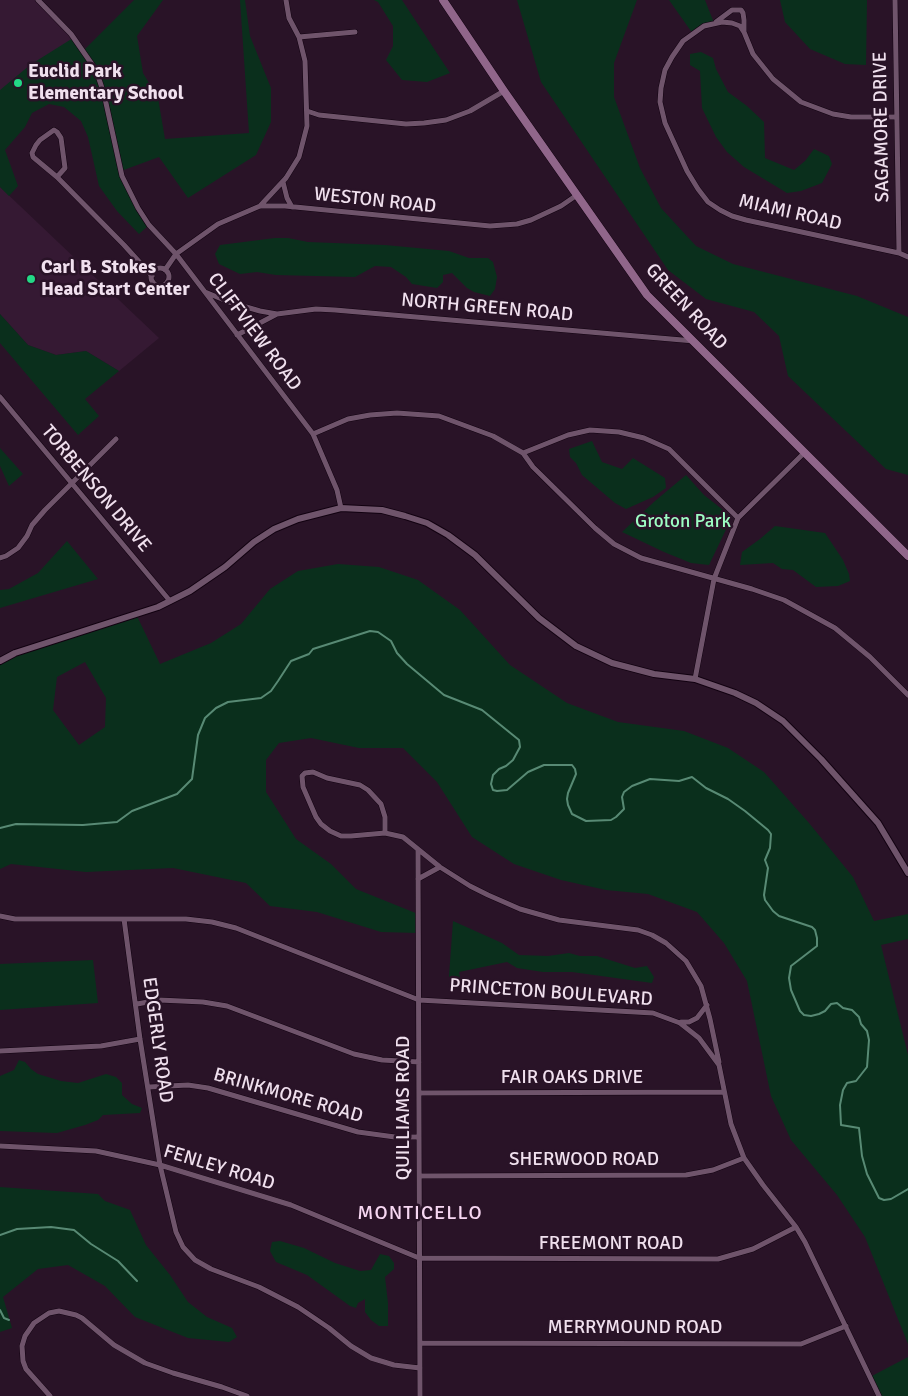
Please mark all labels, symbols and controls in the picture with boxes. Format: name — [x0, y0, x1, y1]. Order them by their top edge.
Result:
street label: SAGAMORE DRIVE — [869, 51, 895, 203]
place label: Euclid Park Elementary School — [28, 61, 184, 105]
marker: Euclid Park Elementary School — [12, 77, 24, 89]
street label: WESTON ROAD — [313, 183, 437, 219]
street label: MIAMI ROAD — [736, 190, 844, 236]
place label: Carl B. Stokes Head Start Center — [41, 257, 190, 301]
street label: GREEN ROAD — [640, 259, 732, 355]
street label: CLIFFVIEW ROAD — [202, 269, 306, 395]
marker: Carl B. Stokes Head Start Center — [25, 273, 37, 285]
street label: NORTH GREEN ROAD — [400, 289, 574, 327]
street label: TORBENSON DRIVE — [36, 421, 156, 557]
park label: Groton Park — [635, 511, 731, 533]
street label: PRINCETON BOULEVARD — [449, 975, 653, 1011]
street label: EDGERLY ROAD — [137, 976, 177, 1104]
street label: QUILLIAMS ROAD — [393, 1036, 415, 1180]
street label: BRINKMORE ROAD — [211, 1064, 365, 1128]
street label: FAIR OAKS DRIVE — [501, 1067, 643, 1089]
street label: FENLEY ROAD — [161, 1140, 277, 1196]
street label: SHERWOOD ROAD — [509, 1149, 659, 1171]
district label: MONTICELLO — [356, 1202, 484, 1226]
street label: FREEMONT ROAD — [539, 1233, 683, 1255]
street label: MERRYMOUND ROAD — [548, 1317, 722, 1339]

